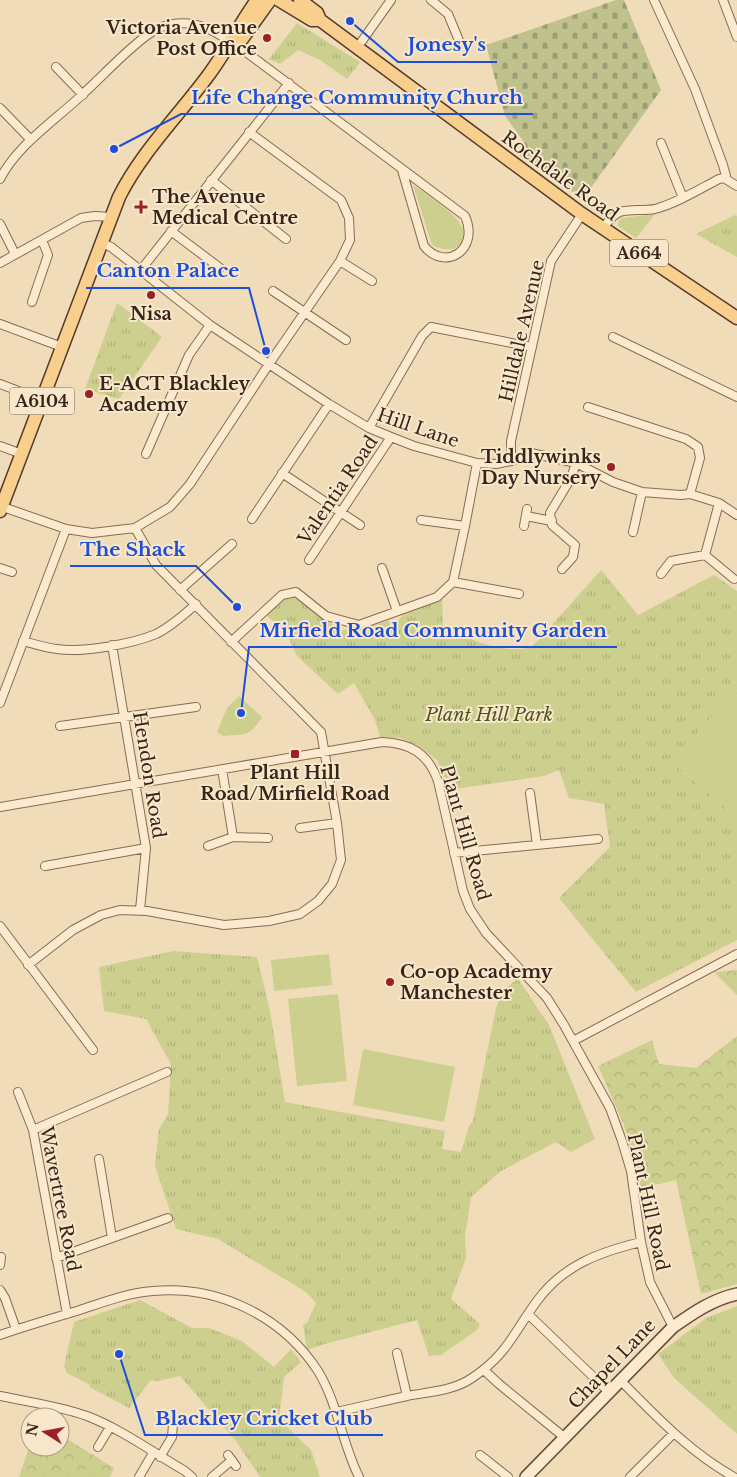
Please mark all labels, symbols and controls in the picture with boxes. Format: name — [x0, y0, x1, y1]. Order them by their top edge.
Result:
place label: Victoria Avenue Post Office — [105, 17, 257, 60]
callout: Jonesy's — [398, 28, 497, 62]
marker: Victoria Avenue Post Office — [261, 32, 273, 44]
text: Jonesy's — [404, 33, 486, 56]
callout: Life Change Community Church — [181, 80, 533, 114]
text: Life Change Community Church — [191, 86, 523, 109]
street label: Rochdale Road — [497, 126, 623, 226]
place label: The Avenue Medical Centre — [152, 186, 298, 229]
marker: The Avenue Medical Centre — [134, 200, 148, 214]
road number: A664 — [610, 240, 668, 266]
callout: Canton Palace — [86, 254, 249, 288]
street label: Hilldale Avenue — [495, 258, 549, 404]
text: Canton Palace — [97, 259, 239, 282]
marker: Nisa — [145, 289, 157, 301]
place label: Nisa — [130, 303, 173, 325]
place label: E-ACT Blackley Academy — [98, 373, 250, 416]
road number: A6104 — [10, 388, 74, 414]
marker: E-ACT Blackley Academy — [83, 388, 95, 400]
street label: Hill Lane — [374, 404, 462, 452]
street label: Valentia Road — [293, 431, 383, 550]
place label: Tiddlywinks Day Nursery — [481, 446, 601, 489]
marker: Tiddlywinks Day Nursery — [605, 461, 617, 473]
callout: The Shack — [70, 532, 196, 566]
text: The Shack — [80, 538, 186, 561]
callout: Mirfield Road Community Garden — [249, 613, 617, 647]
text: Mirfield Road Community Garden — [259, 619, 607, 642]
park label: Plant Hill Park — [424, 704, 553, 726]
street label: Hendon Road — [128, 710, 170, 840]
marker: Plant Hill Road/Mirfield Road — [289, 748, 301, 760]
place label: Plant Hill Road/Mirfield Road — [200, 762, 390, 805]
street label: Plant Hill Road — [435, 763, 495, 903]
place label: Co-op Academy Manchester — [400, 961, 553, 1004]
marker: Co-op Academy Manchester — [384, 976, 396, 988]
street label: Wavertree Road — [35, 1123, 85, 1274]
street label: Plant Hill Road — [623, 1131, 673, 1273]
street label: Chapel Lane — [564, 1315, 660, 1413]
callout: Blackley Cricket Club — [145, 1401, 383, 1435]
north arrow — [20, 1407, 70, 1457]
text: Blackley Cricket Club — [155, 1407, 373, 1430]
text: N — [22, 1421, 42, 1438]

